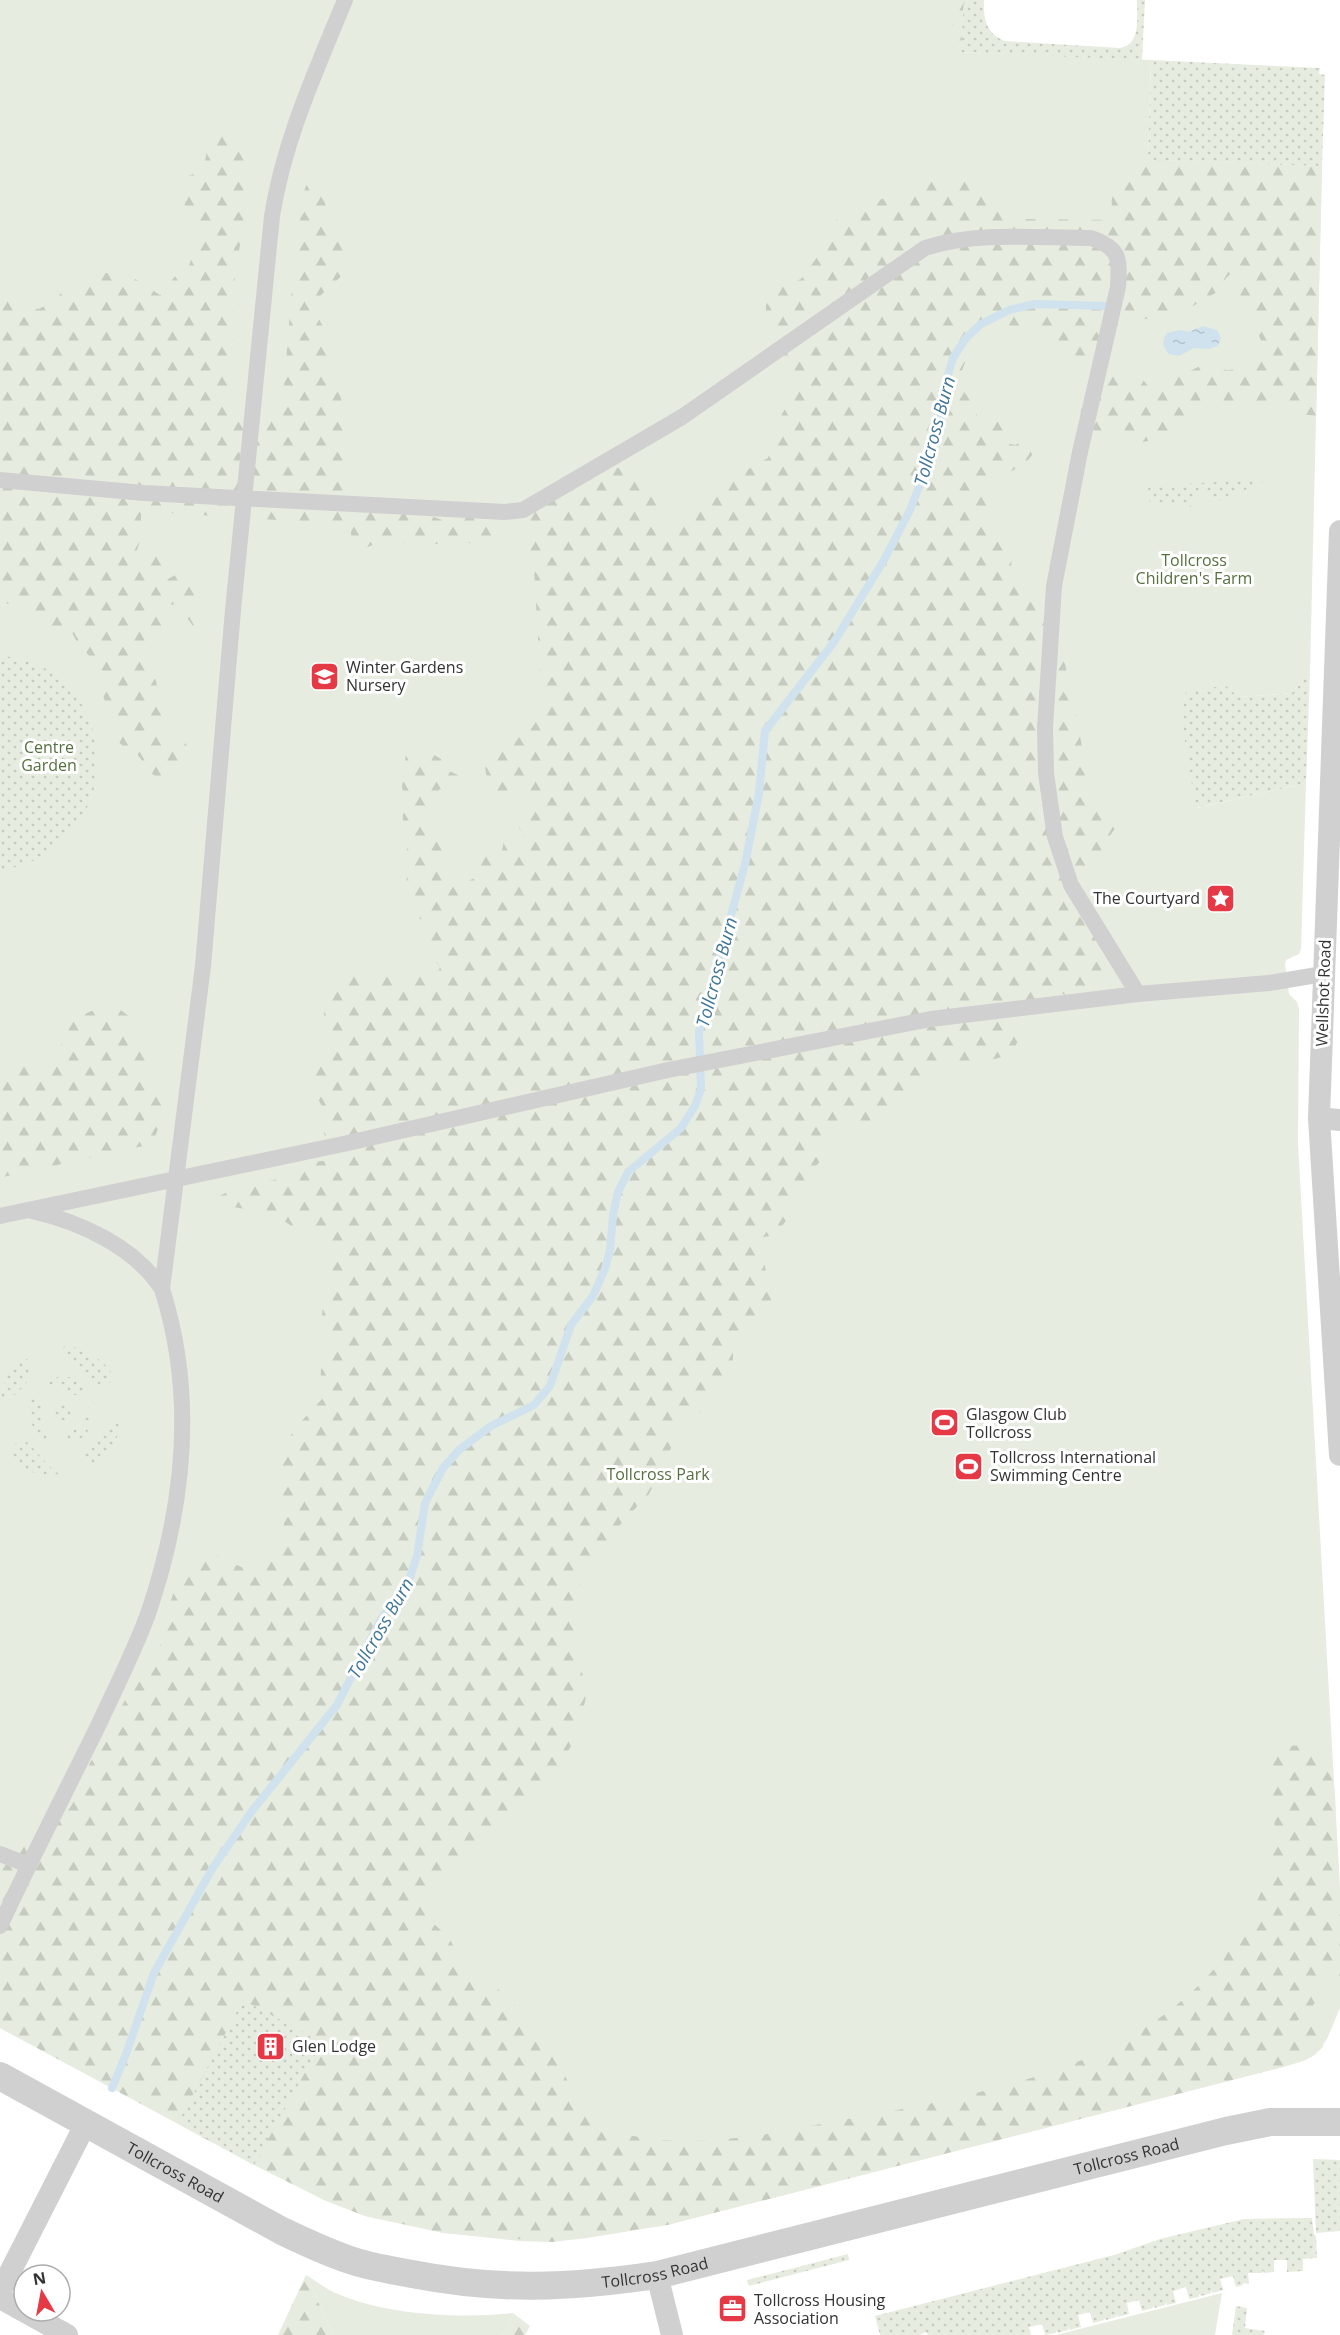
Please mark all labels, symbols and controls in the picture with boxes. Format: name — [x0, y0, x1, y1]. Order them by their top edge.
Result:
water label: Tollcross Burn — [908, 374, 960, 488]
park label: Tollcross Children's Farm — [1136, 549, 1252, 589]
place label: Winter Gardens Nursery — [346, 656, 463, 696]
school or university icon: Winter Gardens Nursery — [309, 660, 341, 692]
park label: Centre Garden — [21, 736, 77, 776]
place icon: The Courtyard — [1205, 882, 1237, 914]
place label: The Courtyard — [1093, 887, 1200, 909]
water label: Tollcross Burn — [690, 915, 742, 1029]
street label: Wellshot Road — [1310, 939, 1336, 1047]
place label: Glasgow Club Tollcross — [966, 1403, 1067, 1443]
sports icon: Glasgow Club Tollcross — [929, 1407, 961, 1439]
place label: Tollcross International Swimming Centre — [990, 1446, 1156, 1486]
sports icon: Tollcross International Swimming Centre — [953, 1450, 985, 1482]
park label: Tollcross Park — [606, 1463, 710, 1485]
water label: Tollcross Burn — [341, 1573, 419, 1683]
building icon: Glen Lodge — [255, 2030, 287, 2062]
place label: Glen Lodge — [292, 2035, 376, 2057]
street label: Tollcross Road — [1071, 2132, 1182, 2180]
street label: Tollcross Road — [123, 2137, 228, 2208]
street label: Tollcross Road — [600, 2252, 710, 2293]
north arrow — [12, 2263, 72, 2323]
text: N — [31, 2266, 48, 2290]
place label: Tollcross Housing Association — [754, 2289, 885, 2329]
office icon: Tollcross Housing Association — [717, 2293, 749, 2325]

